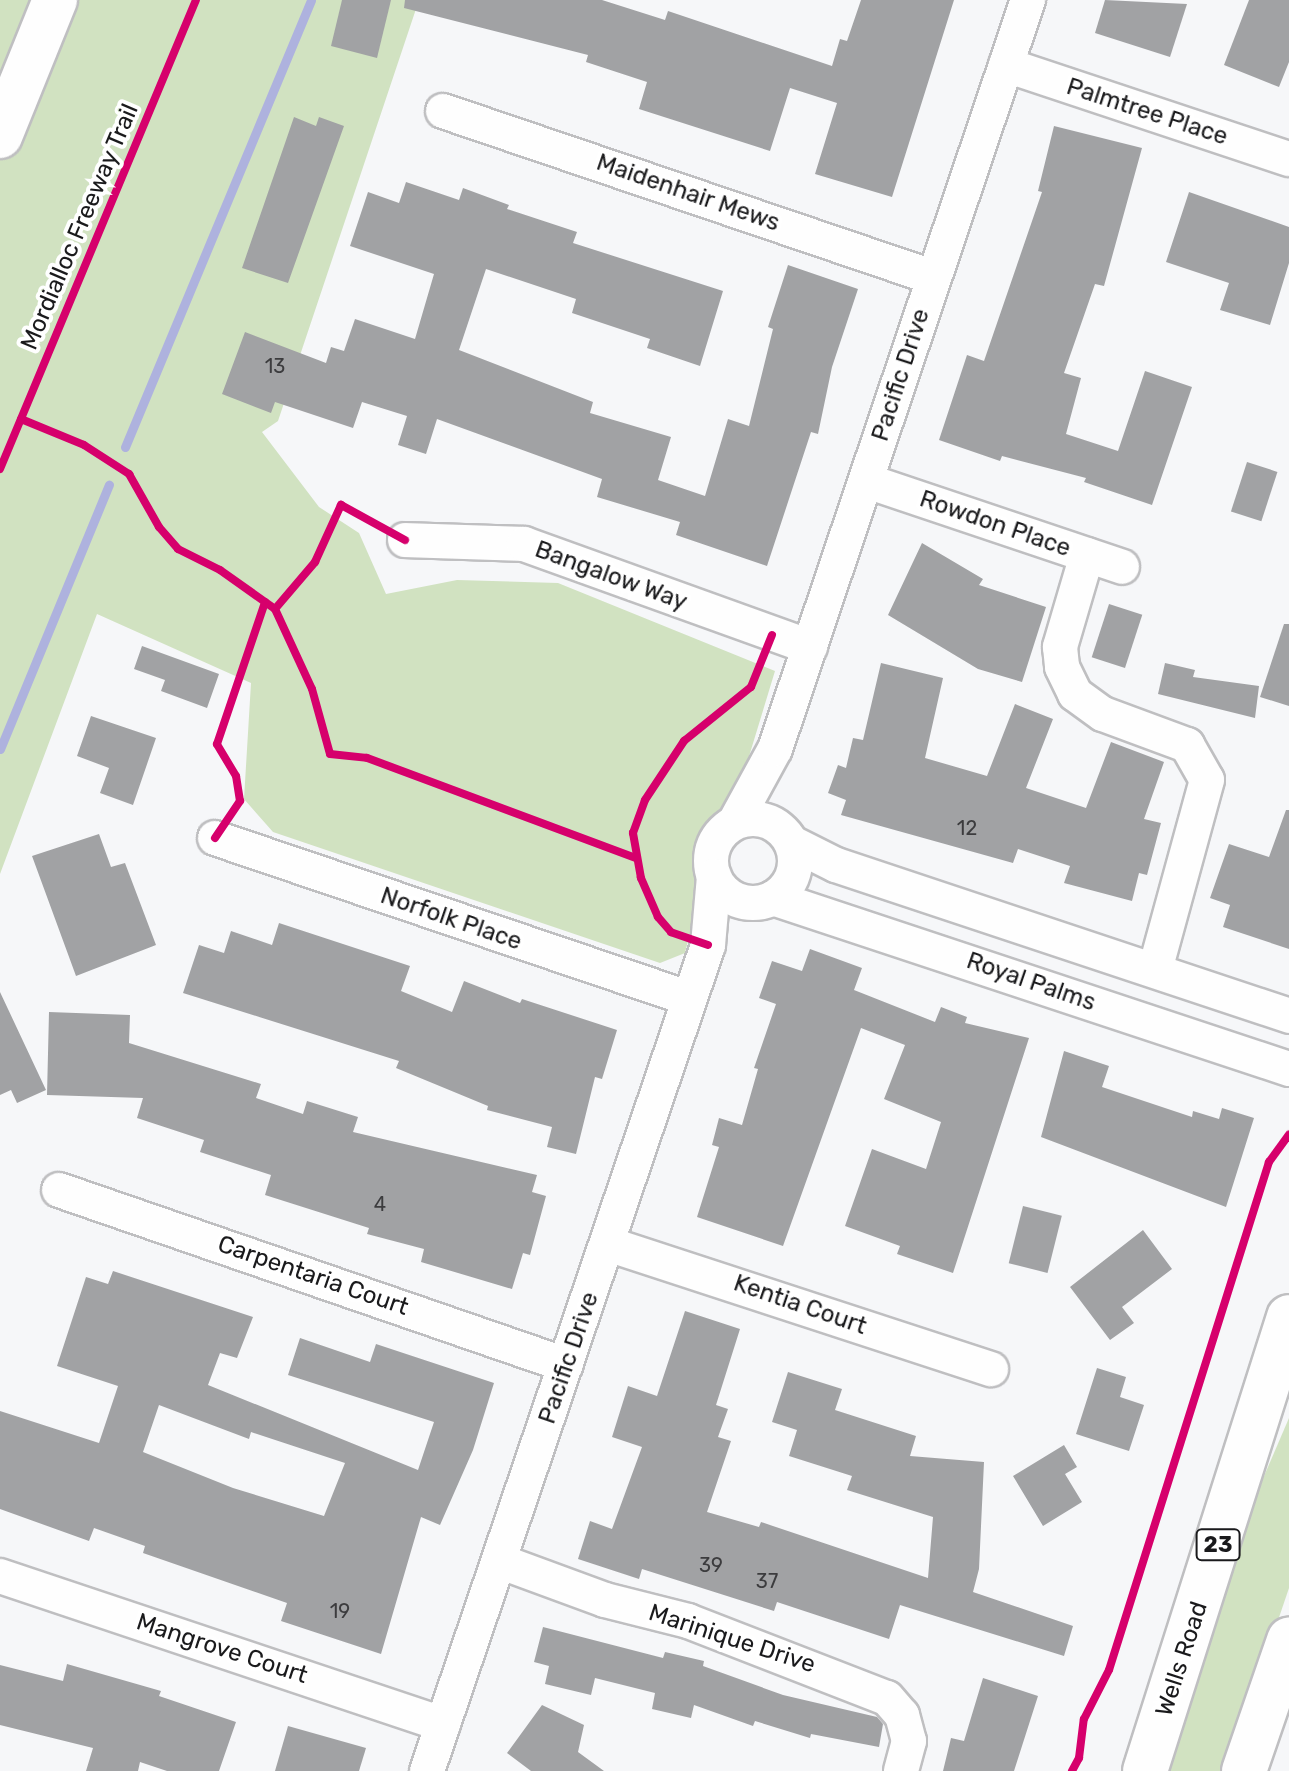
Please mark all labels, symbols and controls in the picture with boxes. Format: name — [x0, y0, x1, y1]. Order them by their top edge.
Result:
street label: Palmtree Place — [1063, 72, 1231, 152]
street label: Mordialloc Freeway Trail — [15, 99, 145, 355]
street label: Maidenhair Mews — [592, 148, 784, 238]
street label: Pacific Drive — [866, 305, 936, 445]
house number: 13 — [265, 354, 285, 378]
street label: Rowdon Place — [916, 485, 1074, 563]
street label: Bangalow Way — [531, 535, 691, 617]
house number: 12 — [957, 816, 977, 840]
street label: Norfolk Place — [377, 881, 525, 957]
street label: Royal Palms — [963, 947, 1099, 1017]
house number: 4 — [374, 1192, 386, 1216]
street label: Carpentaria Court — [214, 1230, 412, 1322]
street label: Kentia Court — [730, 1269, 870, 1341]
street label: Pacific Drive — [533, 1288, 605, 1428]
road number: 23 — [1194, 1527, 1242, 1563]
house number: 39 — [699, 1553, 723, 1577]
house number: 37 — [756, 1569, 778, 1593]
street label: Wells Road — [1150, 1598, 1214, 1720]
house number: 19 — [330, 1599, 350, 1623]
street label: Marinique Drive — [645, 1599, 819, 1679]
street label: Mangrove Court — [133, 1608, 311, 1690]

